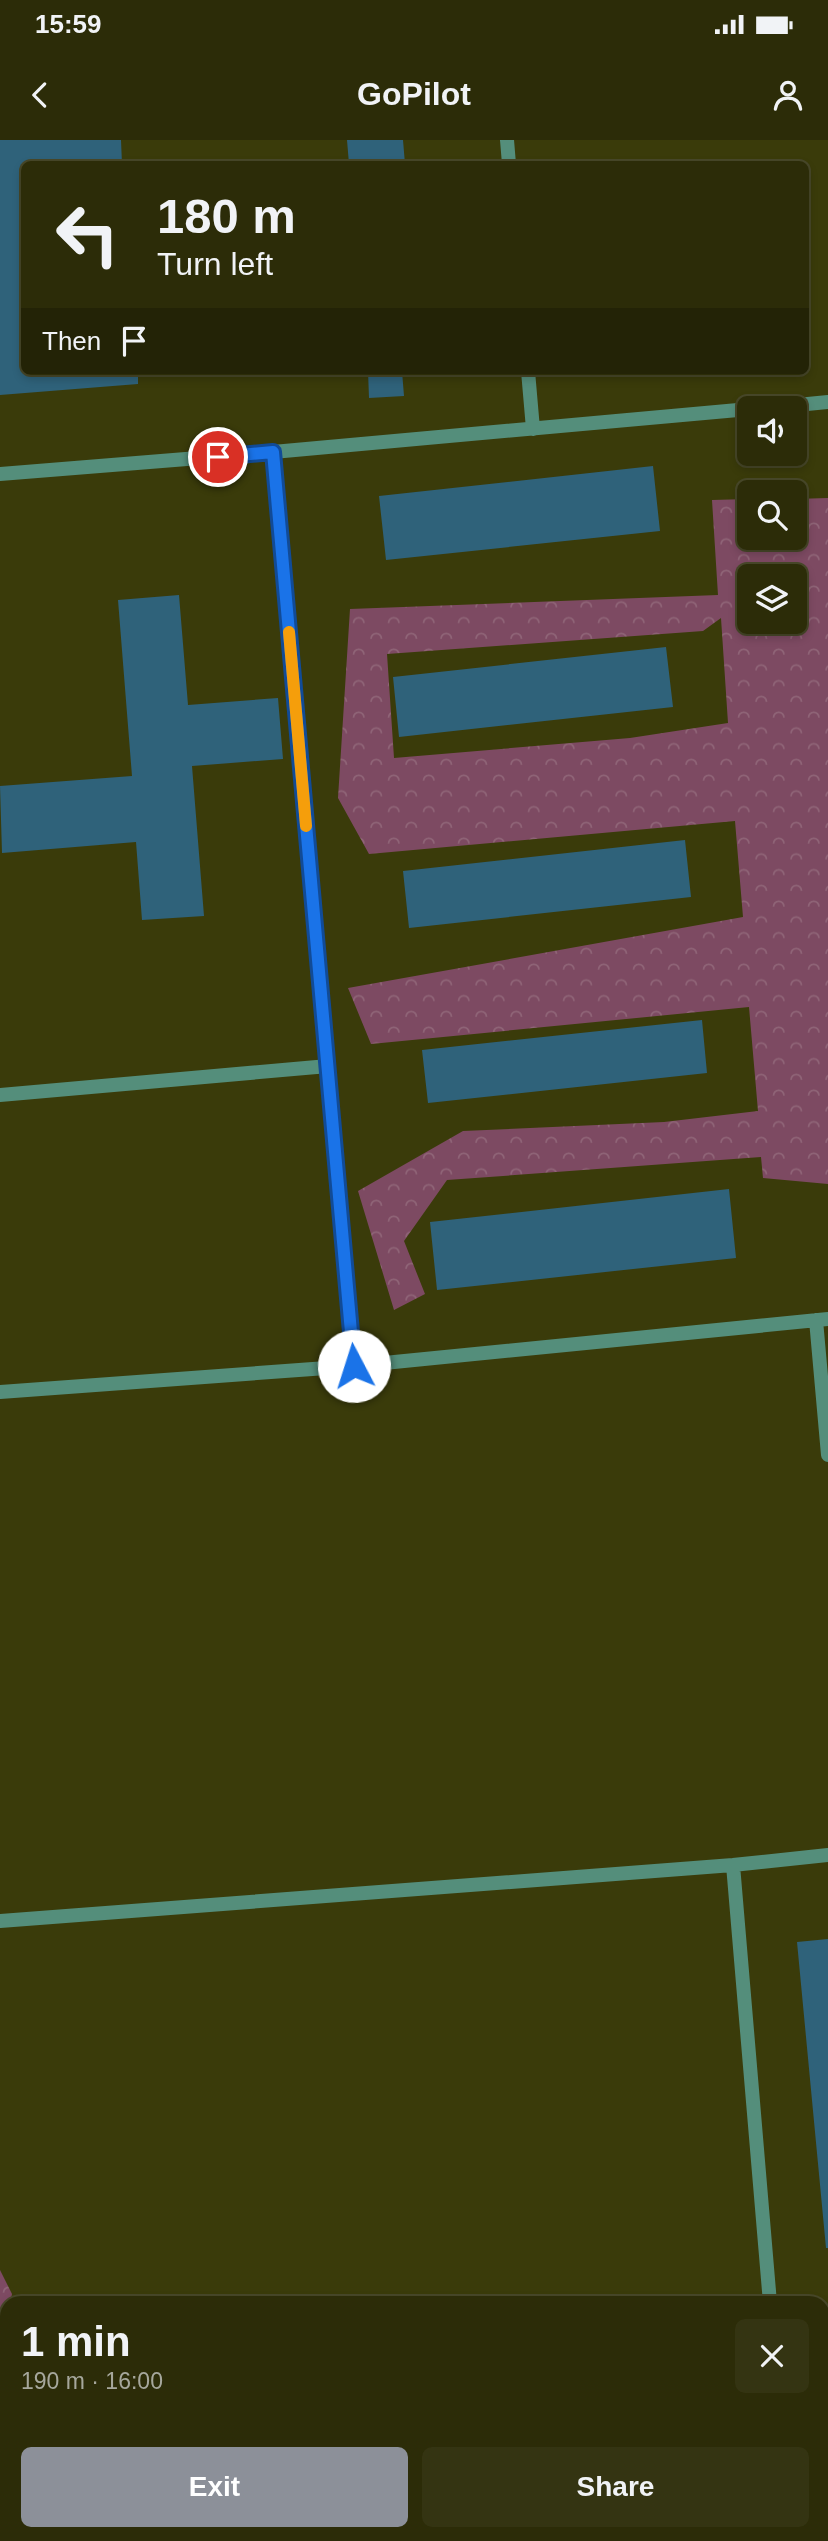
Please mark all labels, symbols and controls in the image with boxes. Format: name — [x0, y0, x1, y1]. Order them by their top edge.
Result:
text: 15:59 — [35, 9, 102, 39]
icon: back — [21, 76, 59, 114]
text: GoPilot — [357, 76, 471, 112]
icon: person — [769, 76, 807, 114]
icon: left — [42, 189, 133, 280]
text: 180 m — [157, 189, 296, 243]
text: Turn left — [157, 246, 273, 282]
icon: arrive — [115, 322, 153, 360]
text: Then — [42, 326, 101, 356]
map controls — [737, 396, 807, 634]
button: sound — [737, 396, 807, 466]
pin — [188, 427, 248, 487]
icon: arrive — [199, 438, 237, 476]
button: search — [737, 480, 807, 550]
button: layers — [737, 564, 807, 634]
position arrow — [317, 1329, 391, 1403]
text: 1 min — [21, 2318, 131, 2365]
button: close — [735, 2319, 809, 2393]
text: 190 m · 16:00 — [21, 2368, 163, 2394]
button: Exit — [21, 2447, 408, 2527]
button: Share — [422, 2447, 809, 2527]

